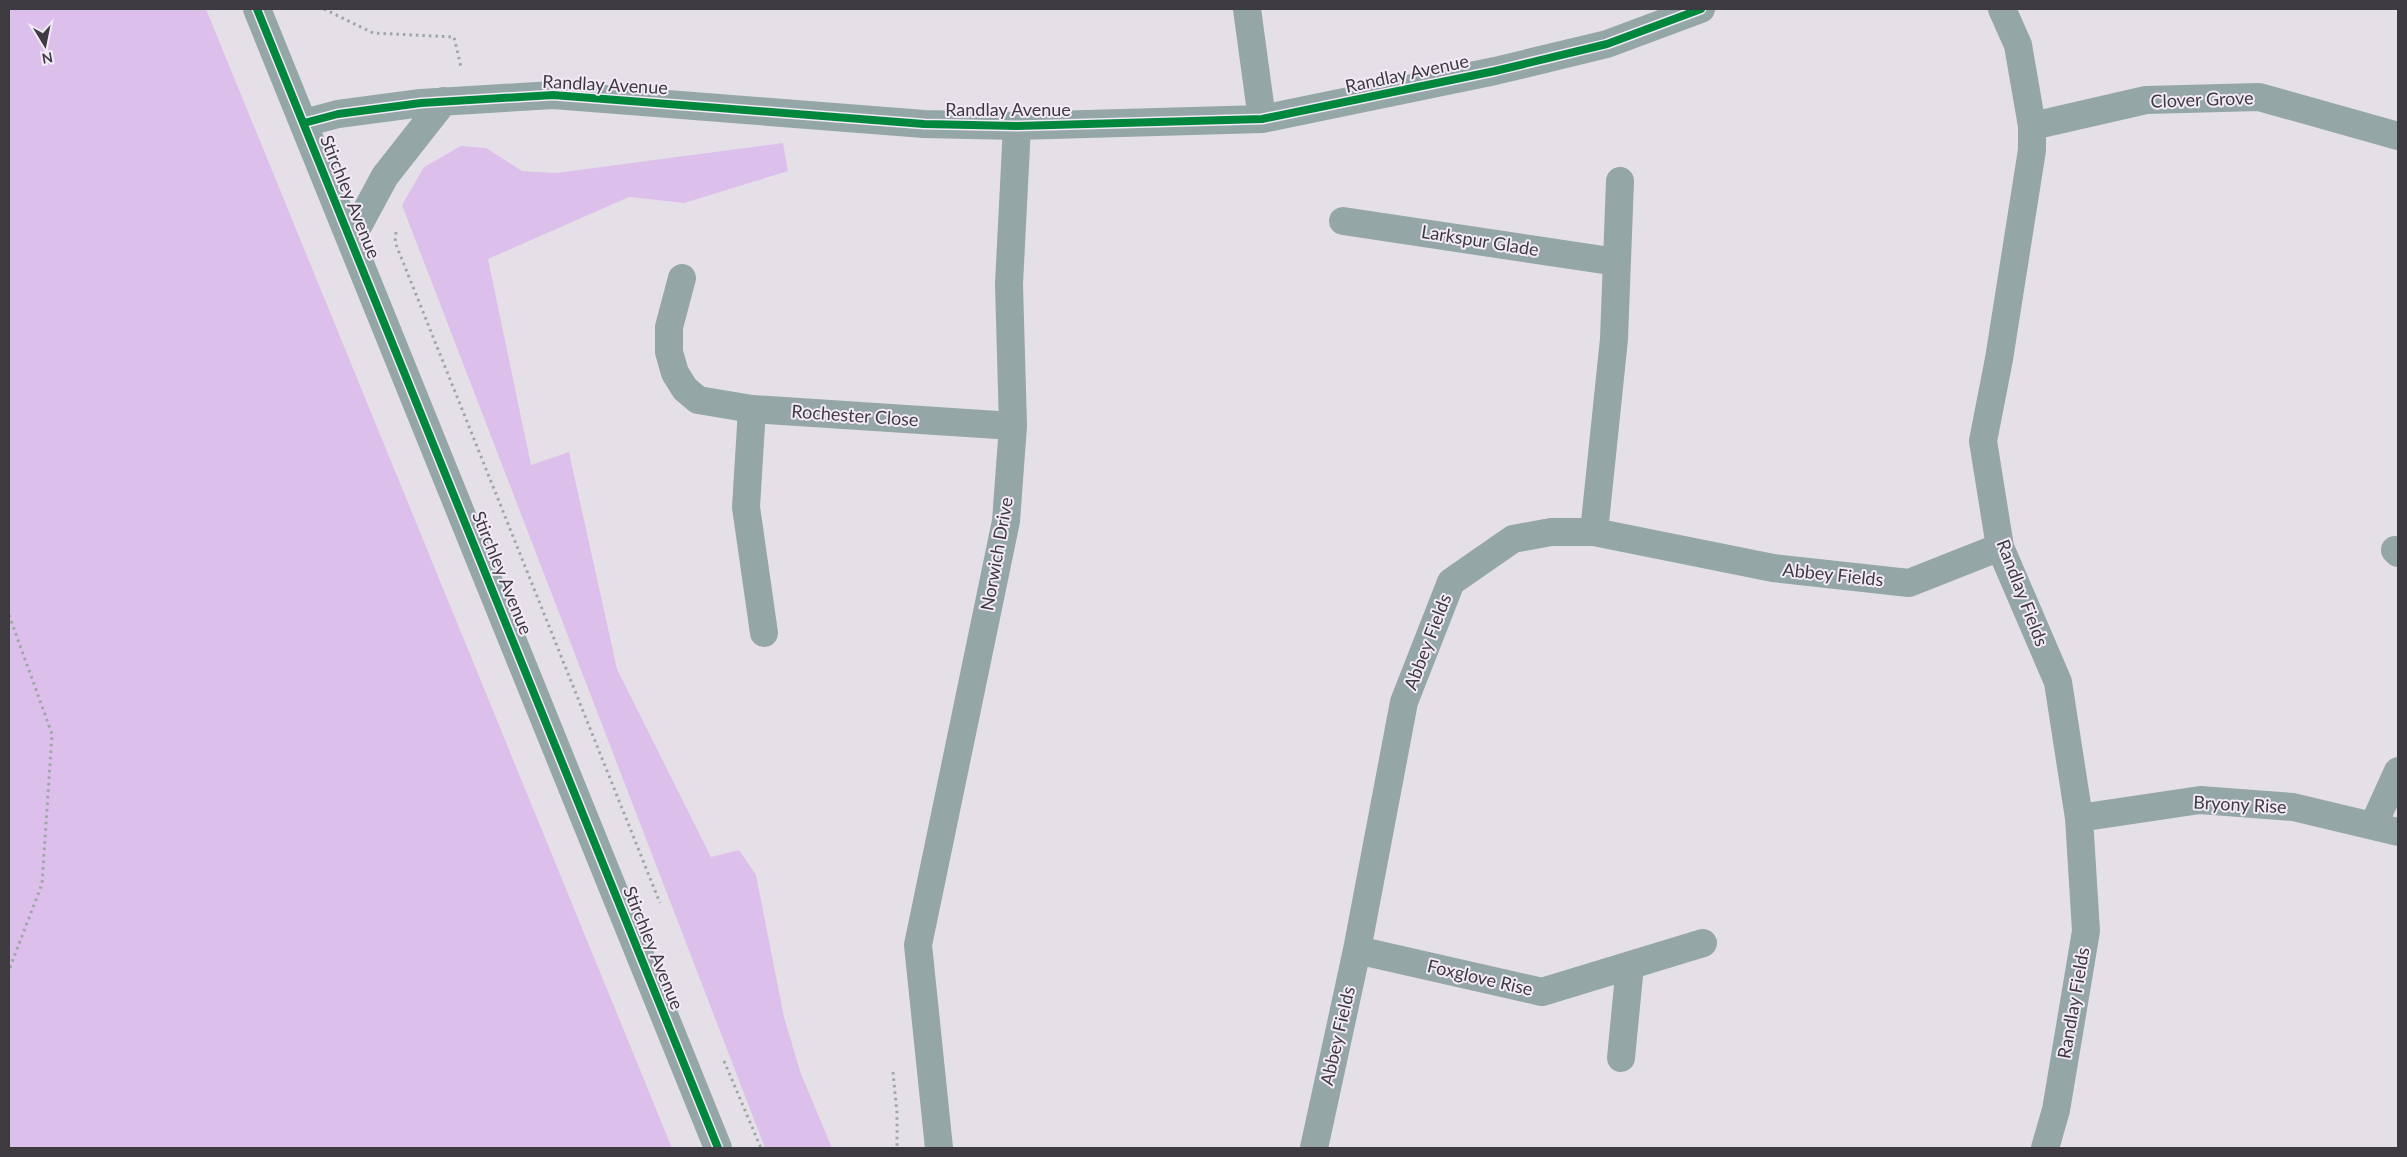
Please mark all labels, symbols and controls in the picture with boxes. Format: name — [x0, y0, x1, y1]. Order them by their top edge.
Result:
north arrow — [20, 20, 70, 70]
text: N — [41, 49, 54, 68]
street label: Randlay Avenue — [1343, 49, 1471, 97]
street label: Randlay Avenue — [542, 70, 668, 98]
street label: Clover Grove — [2150, 86, 2254, 112]
street label: Randlay Avenue — [945, 98, 1071, 120]
street label: Stirchley Avenue — [316, 132, 386, 262]
street label: Larkspur Glade — [1420, 220, 1540, 260]
street label: Rochester Close — [791, 400, 919, 430]
street label: Norwich Drive — [975, 495, 1017, 612]
street label: Stirchley Avenue — [468, 508, 538, 638]
street label: Randlay Fields — [1992, 536, 2053, 649]
street label: Abbey Fields — [1782, 558, 1885, 590]
street label: Abbey Fields — [1399, 590, 1456, 693]
street label: Bryony Rise — [2193, 791, 2287, 817]
street label: Stirchley Avenue — [619, 883, 689, 1013]
street label: Randlay Fields — [2052, 945, 2094, 1060]
street label: Foxglove Rise — [1425, 954, 1535, 1000]
street label: Abbey Fields — [1315, 984, 1359, 1088]

